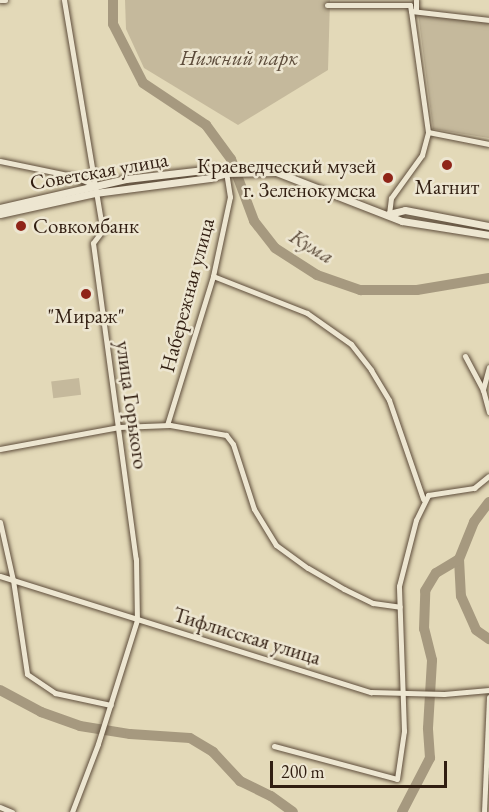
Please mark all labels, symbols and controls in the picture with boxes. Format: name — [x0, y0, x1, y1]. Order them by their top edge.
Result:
park label: Нижний парк — [180, 45, 298, 71]
street label: Советская улица — [28, 146, 170, 196]
place label: Краеведческий музей г. Зеленокумска — [197, 153, 376, 203]
marker: Магнит — [440, 158, 454, 172]
marker: Краеведческий музей г. Зеленокумска — [381, 171, 395, 185]
place label: Магнит — [415, 174, 479, 200]
place label: Совкомбанк — [33, 213, 139, 239]
street label: Набережная улица — [154, 215, 220, 375]
marker: Совкомбанк — [14, 219, 28, 233]
water label: Кума — [285, 223, 339, 269]
marker: "Мираж" — [79, 287, 93, 301]
place label: "Мираж" — [47, 303, 125, 329]
street label: улица Горького — [111, 339, 153, 471]
street label: Тифлисская улица — [170, 602, 324, 670]
scale bar — [273, 749, 450, 787]
text: 200 m — [281, 760, 325, 783]

